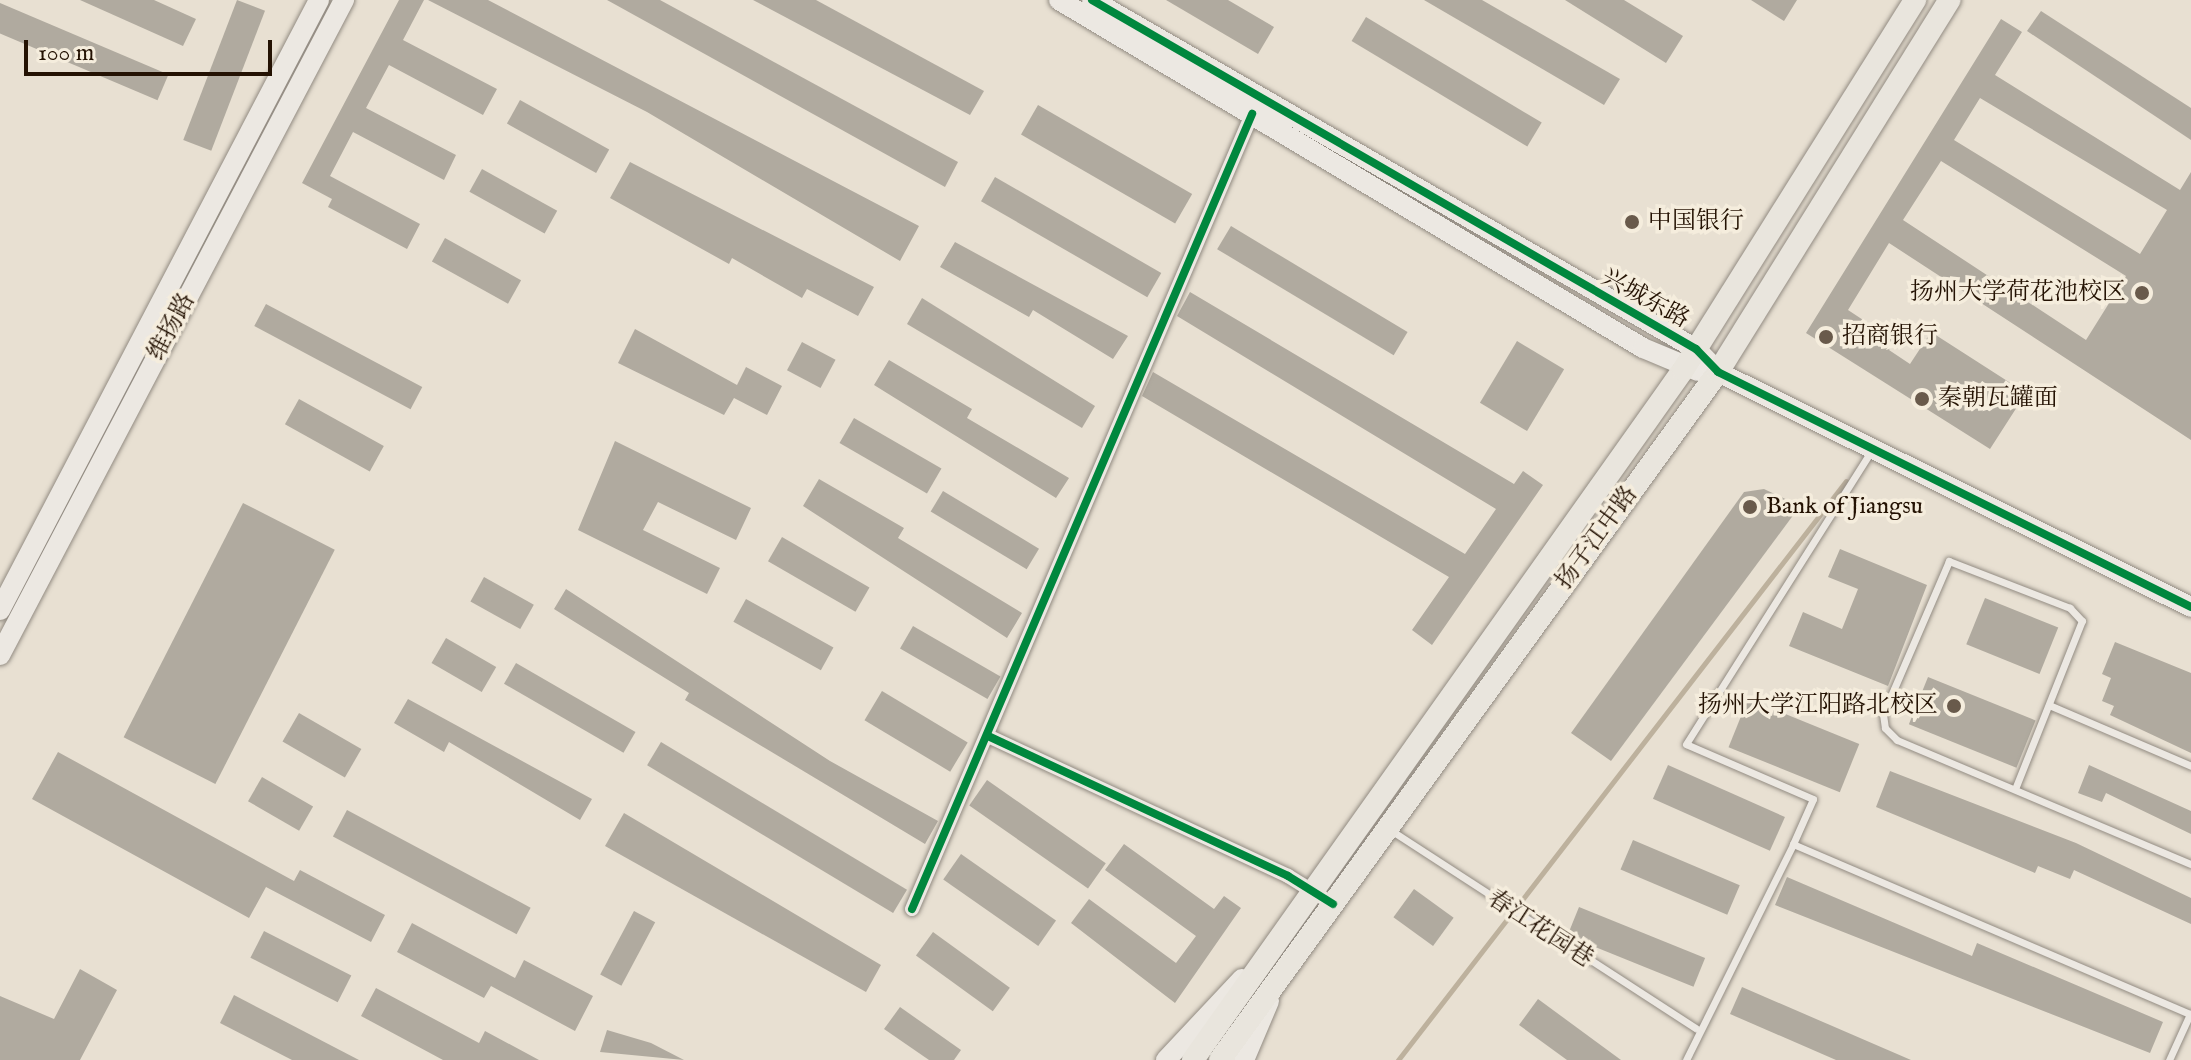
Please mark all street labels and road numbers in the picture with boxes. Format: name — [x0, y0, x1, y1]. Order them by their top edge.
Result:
street label: 兴城东路 — [1596, 263, 1694, 335]
street label: 维扬路 — [142, 288, 202, 366]
street label: 扬子江中路 — [1550, 481, 1644, 595]
street label: 春江花园巷 — [1482, 884, 1598, 974]

